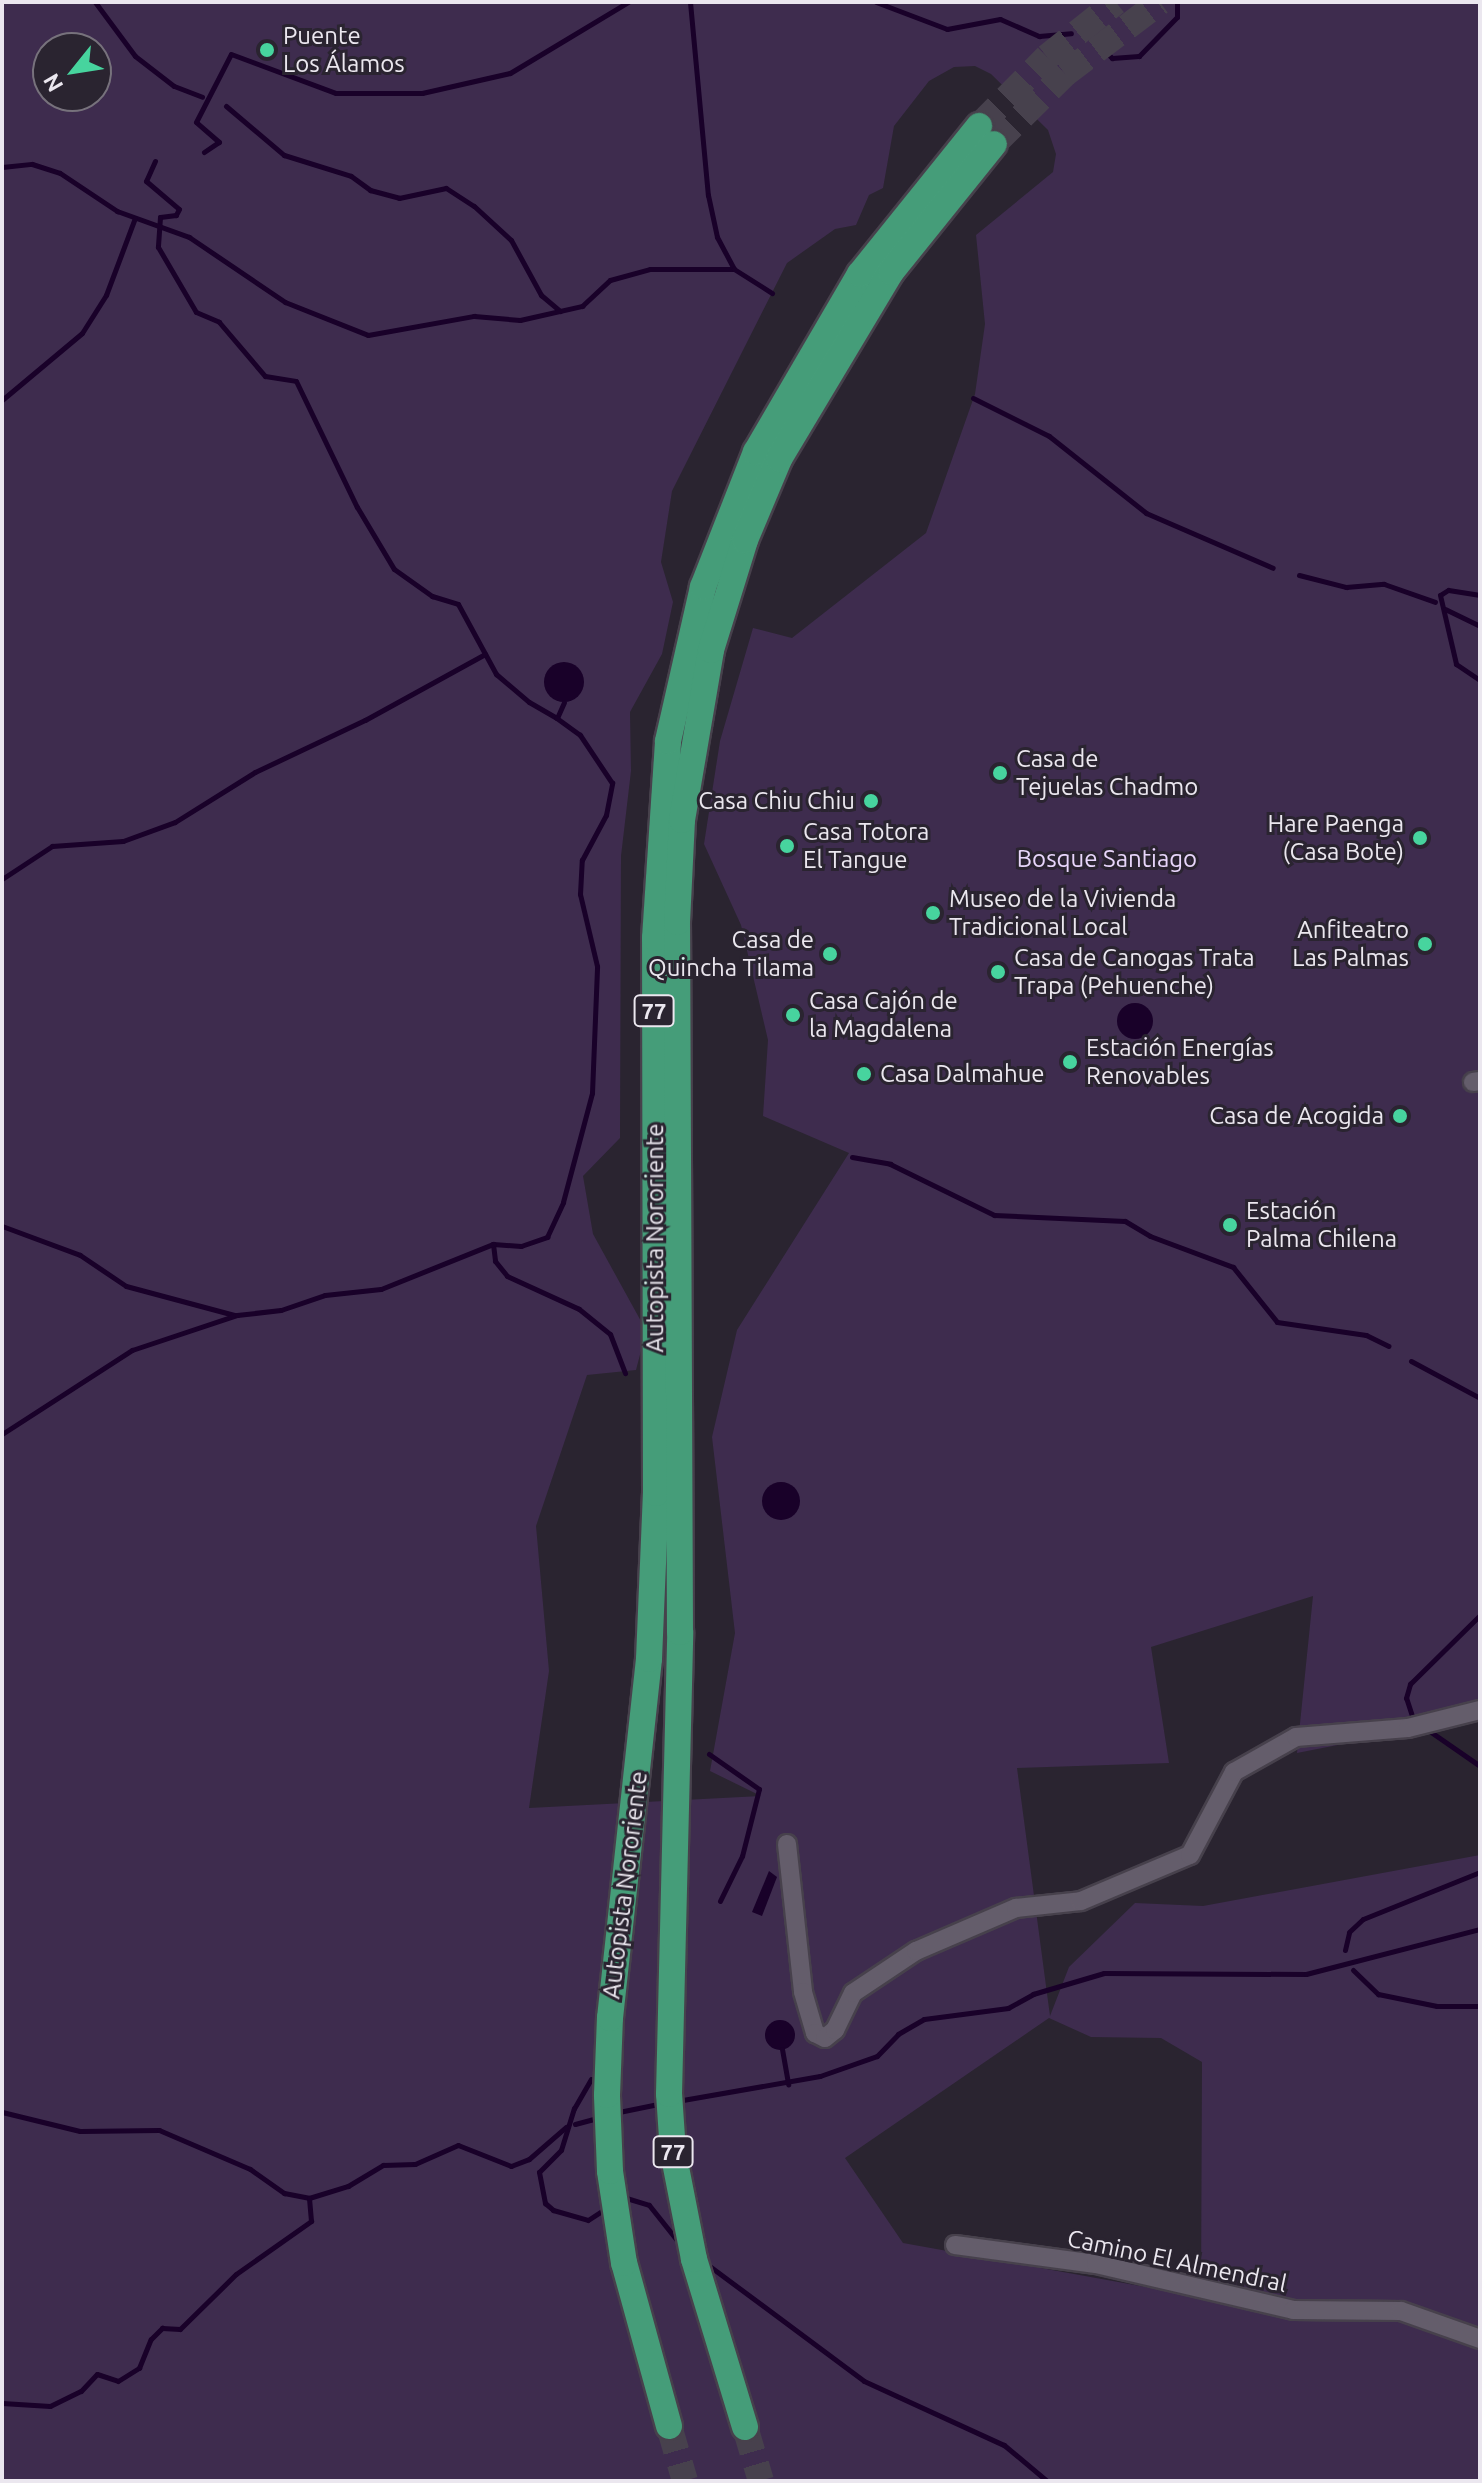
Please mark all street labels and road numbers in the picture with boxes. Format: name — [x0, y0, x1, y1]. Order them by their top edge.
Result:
road number: 77 — [632, 993, 676, 1029]
street label: Autopista Nororiente — [641, 1123, 669, 1353]
street label: Autopista Nororiente — [597, 1770, 653, 2000]
road number: 77 — [651, 2134, 695, 2170]
street label: Camino El Almendral — [1065, 2224, 1289, 2298]

